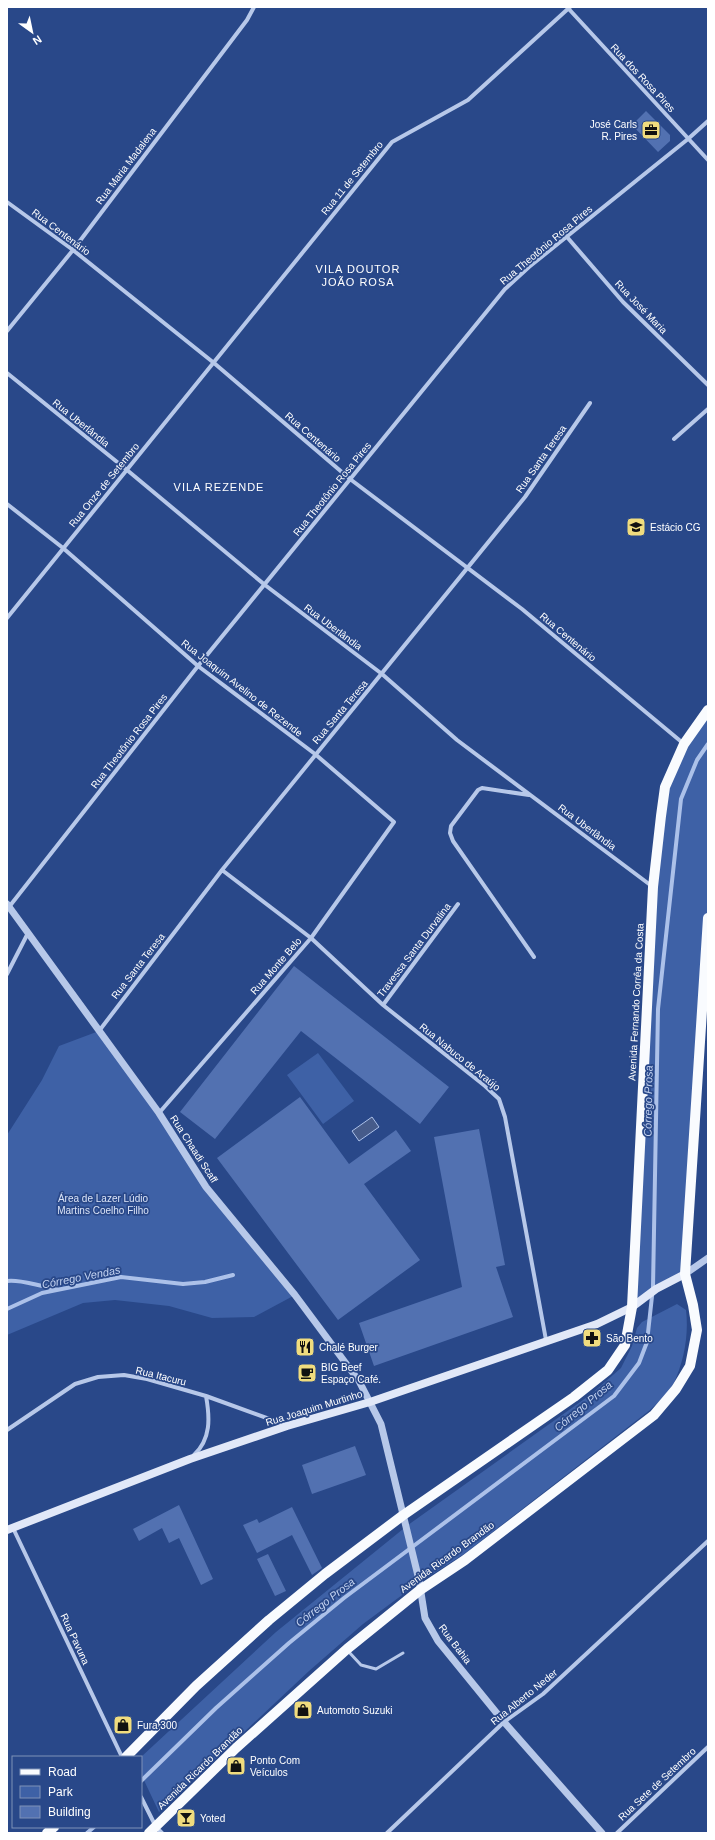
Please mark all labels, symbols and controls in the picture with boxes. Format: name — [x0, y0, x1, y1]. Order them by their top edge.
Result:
north arrow — [12, 12, 52, 52]
text: N — [31, 33, 44, 48]
street label: Rua dos Rosa Pires — [609, 42, 677, 114]
place label: José Carls R. Pires — [590, 119, 637, 142]
office icon: José Carls R. Pires — [640, 119, 662, 141]
street label: Rua Maria Madalena — [94, 125, 159, 206]
street label: Rua 11 de Setembro — [319, 139, 385, 217]
street label: Rua Theotônio Rosa Pires — [498, 203, 594, 287]
street label: Rua Centenário — [30, 207, 93, 258]
district label: VILA DOUTOR JOÃO ROSA — [316, 263, 400, 288]
street label: Rua José Maria — [613, 278, 670, 336]
street label: Rua Uberlândia — [51, 397, 112, 449]
street label: Rua Centenário — [283, 410, 343, 464]
street label: Rua Santa Teresa — [514, 423, 569, 495]
street label: Rua Onze de Setembro — [67, 440, 142, 529]
street label: Rua Theotônio Rosa Pires — [291, 440, 373, 538]
district label: VILA REZENDE — [174, 481, 264, 493]
school or university icon: Estácio CG — [625, 516, 647, 538]
place label: Estácio CG — [650, 522, 701, 533]
street label: Rua Uberlândia — [302, 602, 364, 653]
street label: Rua Centenário — [538, 610, 599, 664]
street label: Rua Joaquim Avelino de Rezende — [179, 637, 305, 739]
street label: Rua Santa Teresa — [310, 678, 370, 746]
street label: Rua Theotônio Rosa Pires — [89, 691, 169, 791]
street label: Rua Uberlândia — [556, 802, 618, 853]
street label: Travessa Santa Durvalina — [375, 901, 453, 999]
street label: Avenida Fernando Corrêa da Costa — [626, 923, 646, 1081]
street label: Rua Santa Teresa — [109, 931, 167, 1001]
street label: Rua Monte Belo — [248, 935, 304, 997]
street label: Rua Nabuco de Araújo — [417, 1021, 503, 1093]
water label: Córrego Prosa — [641, 1065, 655, 1137]
street label: Rua Chaadi Scaff — [168, 1113, 220, 1185]
park label: Área de Lazer Lúdio Martins Coelho Filho — [57, 1192, 149, 1216]
water label: Córrego Vendas — [41, 1263, 122, 1290]
pharmacy icon: São Bento — [581, 1327, 603, 1349]
place label: São Bento — [606, 1333, 653, 1344]
restaurant icon: Chalé Burger — [294, 1336, 316, 1358]
place label: Chalé Burger — [319, 1342, 379, 1353]
cafe icon: BIG Beef Espaço Café. — [296, 1362, 318, 1384]
place label: BIG Beef Espaço Café. — [321, 1362, 381, 1385]
street label: Rua Itacuru — [135, 1364, 187, 1388]
water label: Córrego Prosa — [552, 1378, 614, 1434]
street label: Rua Joaquim Murtinho — [264, 1388, 364, 1428]
street label: Avenida Ricardo Brandão — [398, 1519, 497, 1595]
water label: Córrego Prosa — [293, 1575, 357, 1629]
street label: Rua Pavuna — [58, 1612, 92, 1667]
street label: Rua Bahia — [437, 1622, 474, 1666]
street label: Rua Alberto Neder — [489, 1666, 560, 1727]
shop icon: Automoto Suzuki — [292, 1699, 314, 1721]
place label: Automoto Suzuki — [317, 1705, 393, 1716]
shop icon: Fura 300 — [112, 1714, 134, 1736]
place label: Fura 300 — [137, 1720, 177, 1731]
street label: Avenida Ricardo Brandão — [155, 1724, 245, 1811]
street label: Rua Sete de Setembro — [616, 1745, 698, 1823]
shop icon: Ponto Com Veículos — [225, 1755, 247, 1777]
place label: Ponto Com Veículos — [250, 1755, 300, 1778]
legend — [12, 1756, 142, 1828]
text: Road — [48, 1765, 77, 1779]
text: Park — [48, 1785, 74, 1799]
text: Building — [48, 1805, 91, 1819]
bar icon: Yoted — [175, 1807, 197, 1829]
place label: Yoted — [200, 1813, 225, 1824]

